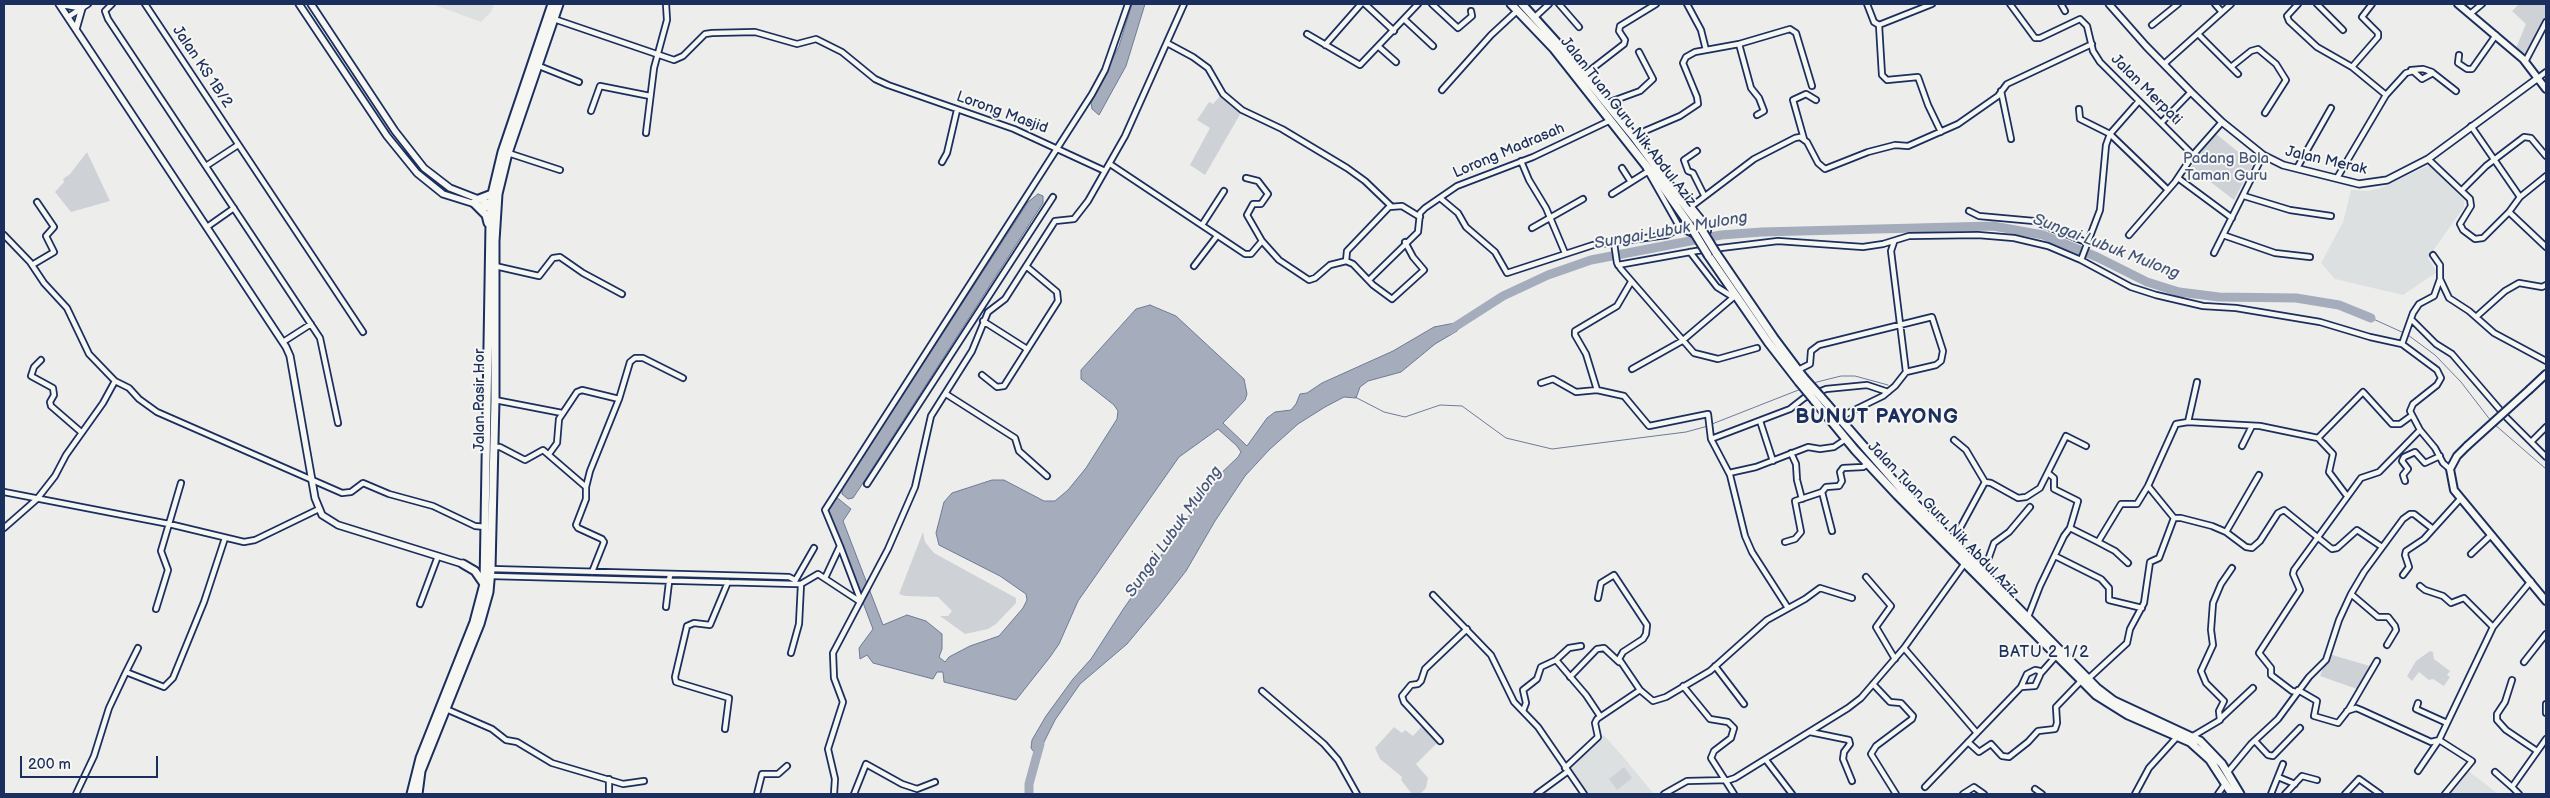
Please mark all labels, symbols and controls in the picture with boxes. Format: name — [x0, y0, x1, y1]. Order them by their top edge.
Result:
street label: Jalan KS 1B/2 — [168, 23, 236, 111]
street label: Jalan Tuan Guru Nik Abdul Aziz — [1556, 34, 1700, 210]
street label: Jalan Merpati — [2107, 51, 2185, 129]
street label: Lorong Masjid — [954, 88, 1050, 138]
street label: Lorong Madrasah — [1451, 119, 1567, 183]
street label: Jalan Merak — [2284, 143, 2368, 179]
park label: Padang Bola Taman Guru — [2183, 150, 2269, 185]
water label: Sungai Lubuk Mulong — [1593, 208, 1749, 254]
water label: Sungai Lubuk Mulong — [2030, 210, 2182, 284]
street label: Jalan Pasir Hor — [471, 349, 489, 451]
district label: BUNUT PAYONG — [1794, 406, 1960, 430]
street label: Jalan Tuan Guru Nik Abdul Aziz — [1864, 438, 2022, 602]
water label: Sungai Lubuk Mulong — [1122, 463, 1226, 601]
district label: BATU 2 1/2 — [1997, 643, 2091, 663]
scale bar — [22, 746, 160, 778]
text: 200 m — [28, 755, 71, 774]

